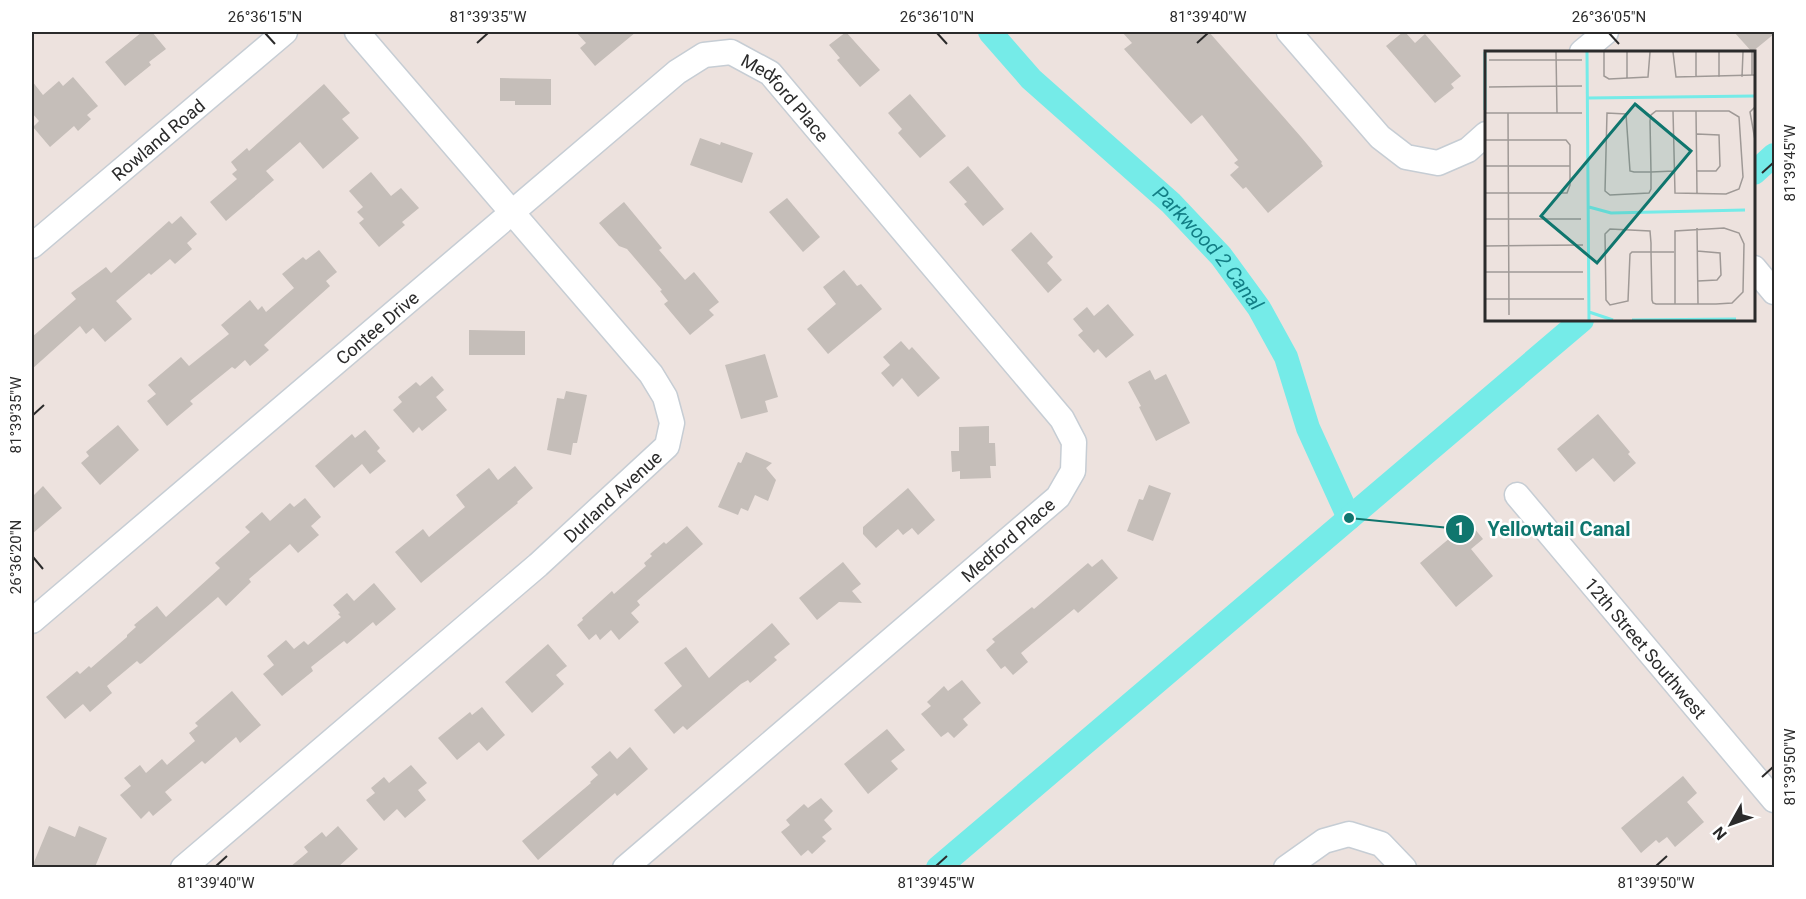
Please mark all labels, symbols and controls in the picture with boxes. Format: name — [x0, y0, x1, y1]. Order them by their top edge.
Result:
text: 26°36'15"N — [228, 8, 302, 26]
text: 81°39'35"W — [450, 8, 526, 26]
text: 26°36'10"N — [900, 8, 974, 26]
text: 81°39'40"W — [1170, 8, 1246, 26]
text: 26°36'05"N — [1572, 8, 1646, 26]
street label: Medford Place — [738, 49, 834, 146]
inset map — [1485, 51, 1755, 321]
street label: Rowland Road — [107, 94, 209, 185]
text: 81°39'45"W — [1781, 125, 1799, 201]
water label: Parkwood 2 Canal — [1148, 181, 1269, 315]
street label: Contee Drive — [331, 286, 423, 368]
text: 81°39'35"W — [7, 377, 25, 453]
street label: Durland Avenue — [559, 446, 666, 547]
street label: Medford Place — [957, 494, 1059, 586]
callout: Yellowtail Canal — [1445, 510, 1643, 548]
text: Yellowtail Canal — [1487, 517, 1631, 541]
text: 1 — [1455, 518, 1465, 539]
text: 26°36'20"N — [7, 520, 25, 594]
street label: 12th Street Southwest — [1581, 573, 1711, 723]
text: 81°39'50"W — [1781, 729, 1799, 805]
north arrow — [1701, 794, 1761, 854]
text: N — [1709, 823, 1731, 844]
text: 81°39'40"W — [178, 874, 254, 892]
text: 81°39'45"W — [898, 874, 974, 892]
text: 81°39'50"W — [1618, 874, 1694, 892]

